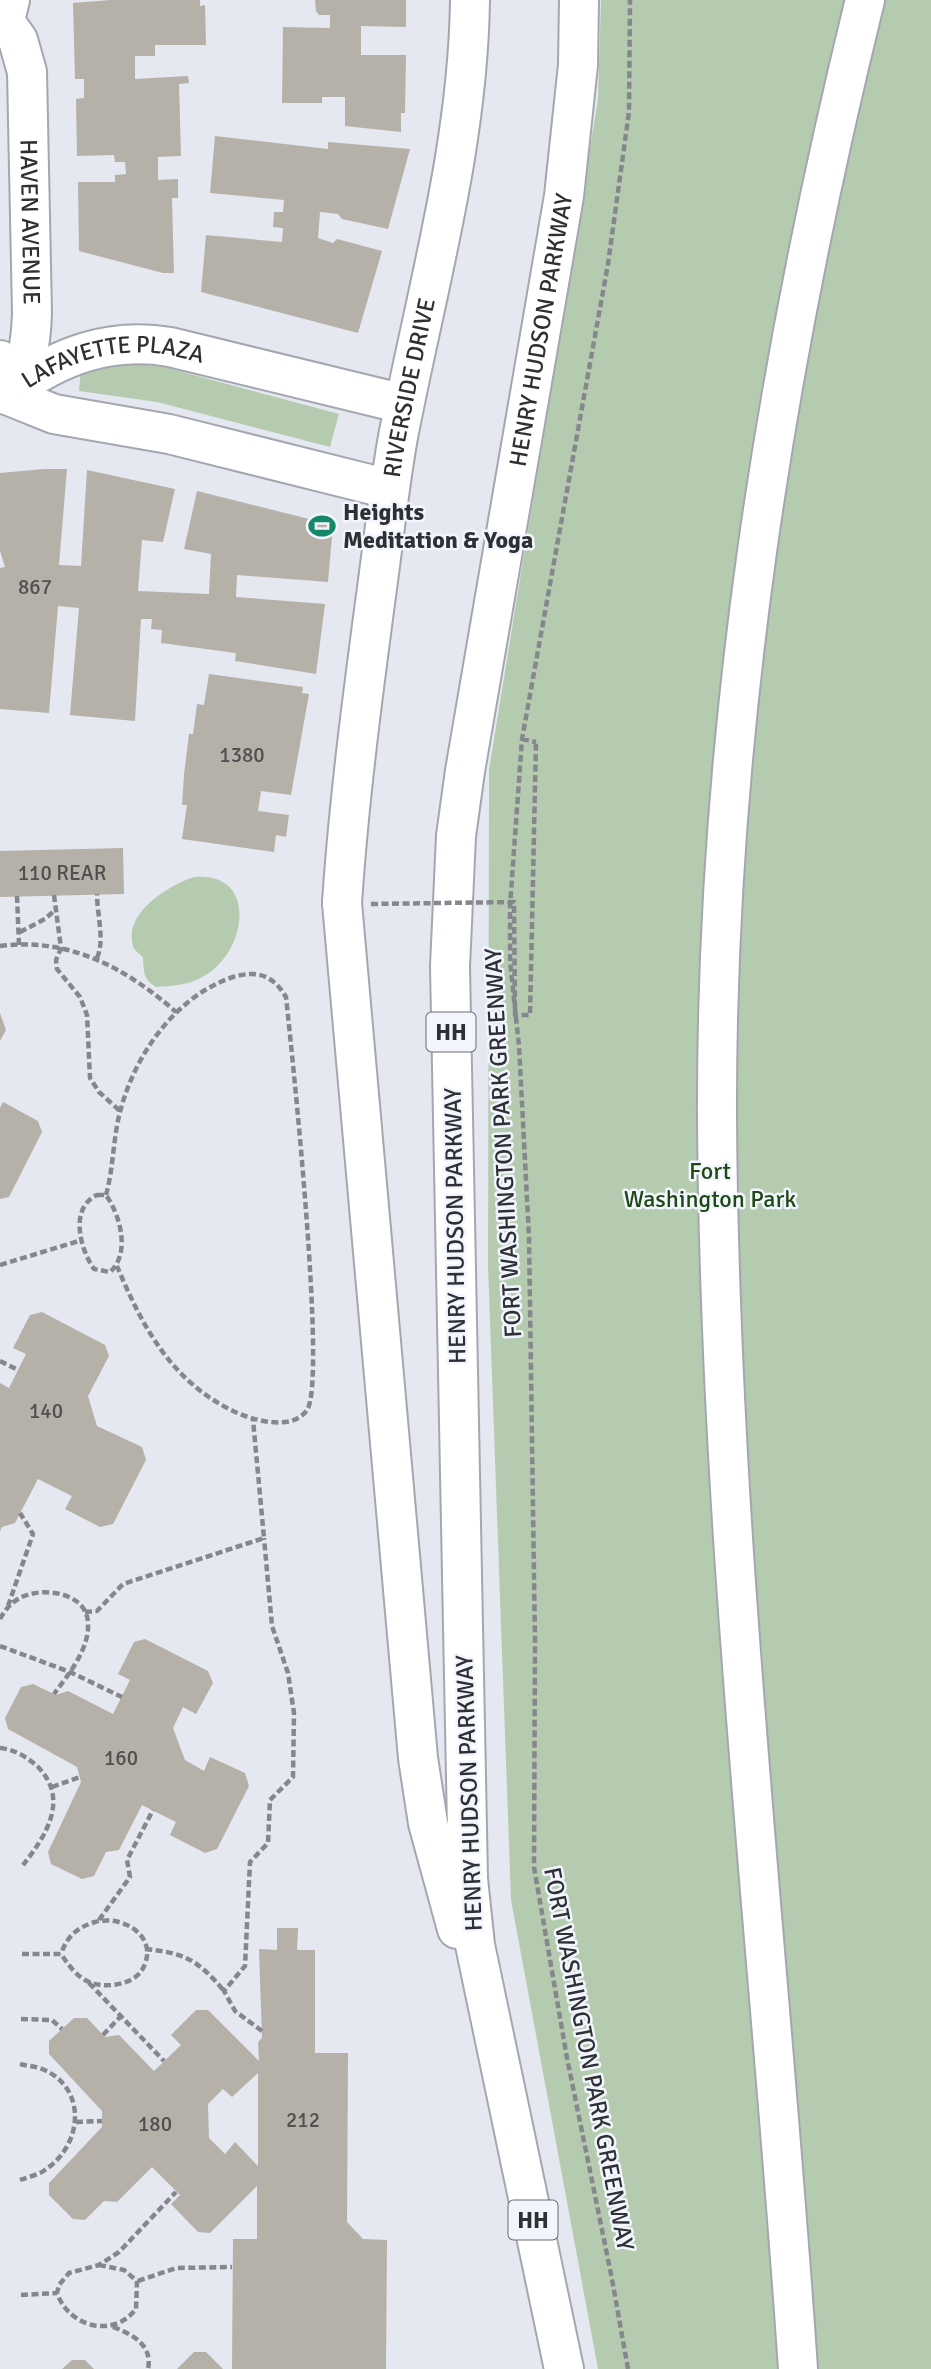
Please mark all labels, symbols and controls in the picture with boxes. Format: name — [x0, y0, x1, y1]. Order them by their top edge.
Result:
street label: HAVEN AVENUE — [13, 139, 47, 305]
street label: HENRY HUDSON PARKWAY — [503, 191, 579, 469]
street label: RIVERSIDE DRIVE — [377, 295, 442, 479]
street label: LAFAYETTE PLAZA — [16, 329, 208, 395]
place label: Heights Meditation & Yoga — [343, 497, 533, 555]
sports icon: Heights Meditation & Yoga — [307, 511, 337, 541]
house number: 867 — [18, 574, 52, 600]
house number: 1380 — [219, 742, 265, 768]
house number: 110 REAR — [18, 860, 106, 886]
street label: FORT WASHINGTON PARK GREENWAY — [478, 947, 528, 1339]
road number: HH — [426, 1012, 476, 1051]
street label: HENRY HUDSON PARKWAY — [438, 1088, 472, 1364]
park label: Fort Washington Park — [624, 1156, 796, 1214]
house number: 140 — [29, 1398, 63, 1424]
street label: HENRY HUDSON PARKWAY — [449, 1654, 489, 1932]
house number: 160 — [104, 1745, 138, 1771]
street label: FORT WASHINGTON PARK GREENWAY — [537, 1865, 641, 2253]
house number: 212 — [286, 2107, 320, 2133]
house number: 180 — [138, 2111, 172, 2137]
road number: HH — [508, 2200, 558, 2240]

